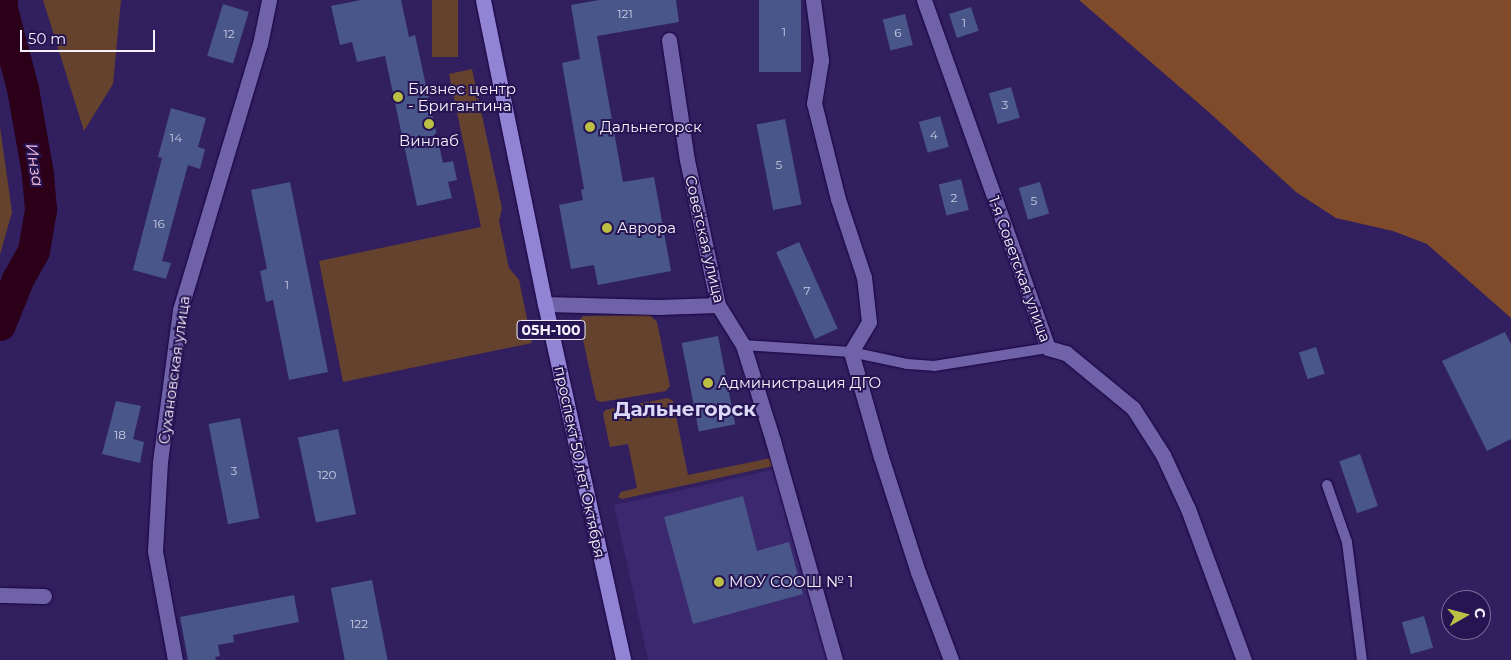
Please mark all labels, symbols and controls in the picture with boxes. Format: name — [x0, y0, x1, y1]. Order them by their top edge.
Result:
house number: 121 — [617, 7, 633, 21]
house number: 1 — [962, 16, 966, 30]
scale bar — [22, 20, 158, 52]
house number: 1 — [782, 25, 786, 39]
house number: 6 — [894, 26, 902, 40]
house number: 12 — [223, 27, 235, 41]
text: 50 m — [28, 29, 66, 48]
place label: Бизнес центр - Бригантина — [408, 79, 516, 114]
marker: Бизнес центр - Бригантина — [392, 91, 404, 103]
house number: 3 — [1002, 98, 1008, 112]
marker: Винлаб — [423, 118, 435, 130]
place label: Дальнегорск — [600, 118, 702, 136]
marker: Дальнегорск — [584, 121, 596, 133]
house number: 4 — [930, 128, 938, 142]
house number: 14 — [170, 131, 182, 145]
place label: Винлаб — [399, 132, 459, 150]
water label: Инза — [21, 142, 47, 188]
house number: 5 — [776, 158, 782, 172]
street label: Советская улица — [682, 173, 728, 305]
house number: 2 — [951, 191, 957, 205]
street label: 1-я Советская улица — [985, 193, 1055, 345]
house number: 5 — [1031, 194, 1037, 208]
house number: 16 — [153, 217, 165, 231]
place label: Аврора — [617, 219, 676, 237]
marker: Аврора — [601, 222, 613, 234]
house number: 1 — [285, 278, 289, 292]
house number: 7 — [803, 284, 811, 298]
street label: Сухановская улица — [155, 295, 193, 445]
road number: 05Н-100 — [516, 318, 586, 342]
street label: проспект 50 лет Октября — [551, 365, 609, 559]
place label: Администрация ДГО — [718, 374, 881, 392]
marker: Администрация ДГО — [702, 377, 714, 389]
district label: Дальнегорск — [614, 397, 756, 421]
house number: 18 — [114, 428, 126, 442]
house number: 3 — [231, 464, 237, 478]
house number: 120 — [317, 468, 337, 482]
place label: МОУ СООШ № 1 — [729, 573, 853, 591]
marker: МОУ СООШ № 1 — [713, 576, 725, 588]
north arrow — [1441, 590, 1491, 640]
text: С — [1470, 607, 1489, 619]
house number: 122 — [350, 617, 368, 631]

